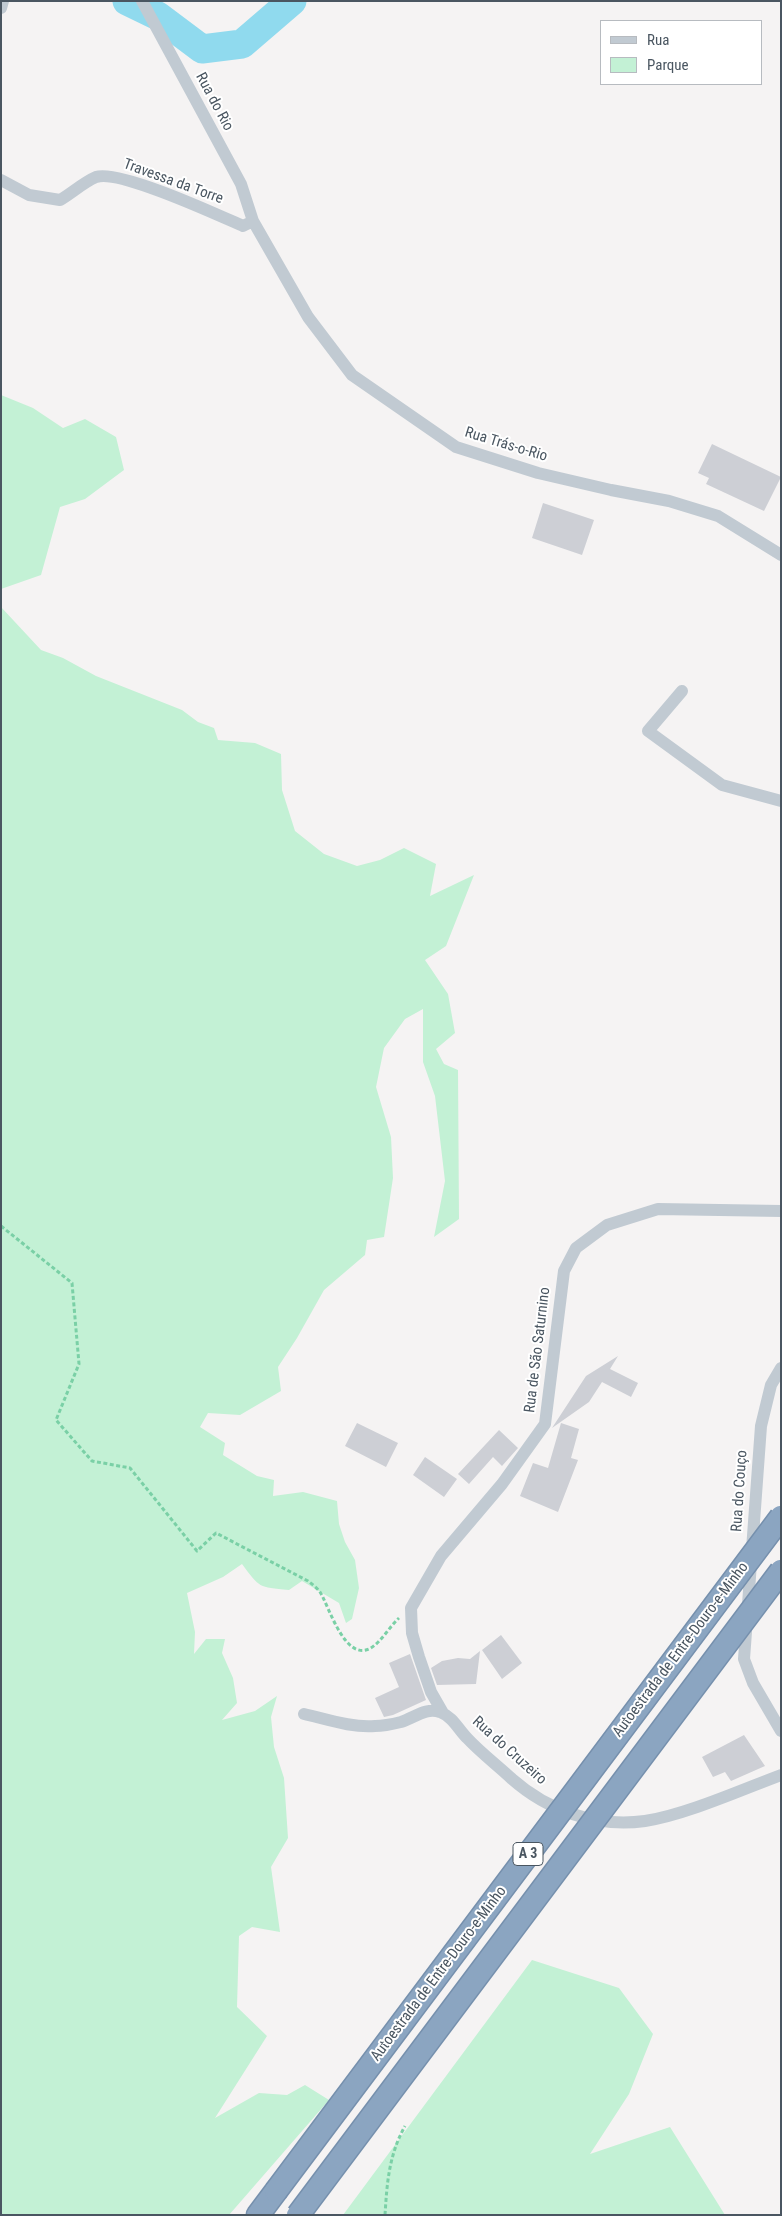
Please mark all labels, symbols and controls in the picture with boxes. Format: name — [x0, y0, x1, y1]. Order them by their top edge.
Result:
legend — [600, 20, 762, 85]
text: Rua — [647, 31, 669, 49]
text: Parque — [647, 56, 689, 74]
street label: Rua do Rio — [191, 70, 237, 134]
street label: Travessa da Torre — [121, 156, 225, 208]
street label: Rua Trás-o-Rio — [463, 424, 549, 466]
street label: Rua de São Saturnino — [521, 1286, 555, 1414]
street label: Rua do Couço — [728, 1449, 752, 1533]
street label: Autoestrada de Entre-Douro-e-Minho — [609, 1559, 753, 1741]
street label: Rua do Cruzeiro — [468, 1713, 550, 1789]
road number: A 3 — [513, 1842, 543, 1866]
street label: Autoestrada de Entre-Douro-e-Minho — [367, 1883, 511, 2065]

